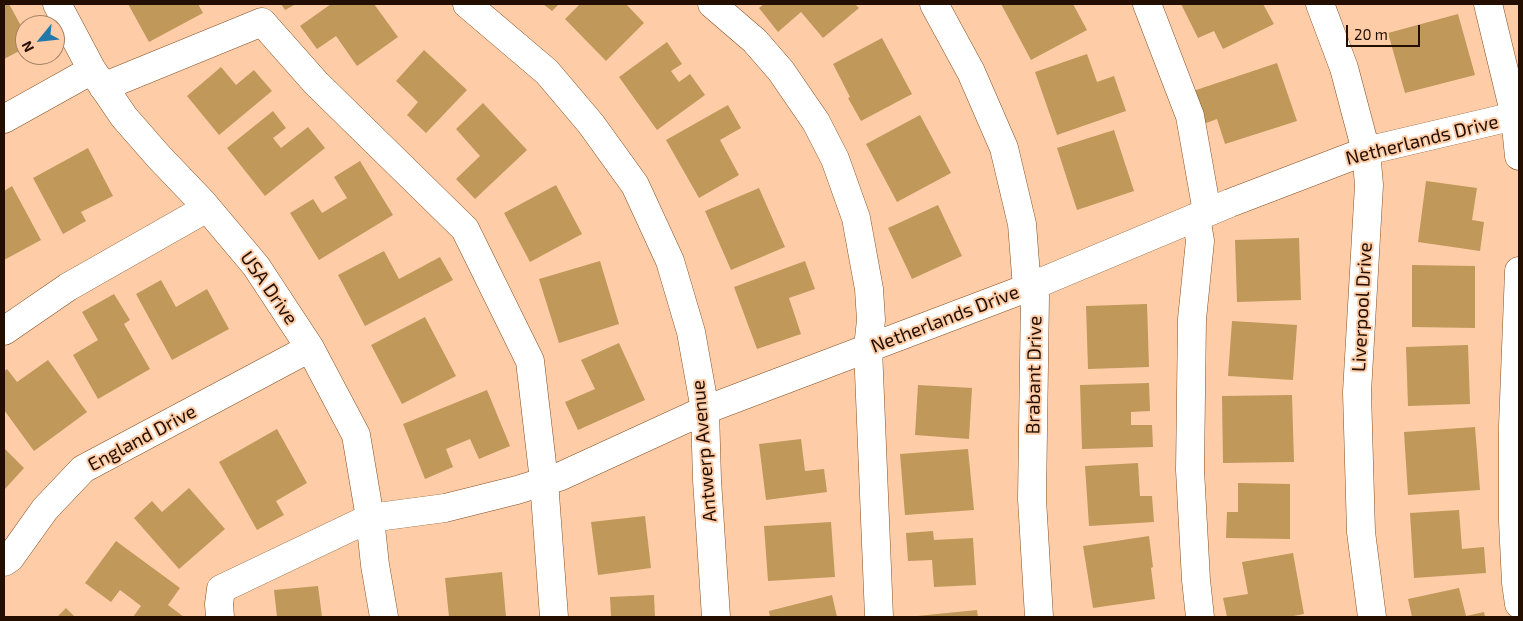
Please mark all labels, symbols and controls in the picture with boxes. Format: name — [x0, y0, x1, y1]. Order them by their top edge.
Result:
north arrow — [15, 15, 65, 65]
scale bar — [1348, 15, 1422, 47]
text: 20 m — [1354, 25, 1388, 43]
text: N — [17, 38, 37, 55]
street label: Netherlands Drive — [1343, 110, 1501, 170]
street label: Liverpool Drive — [1347, 242, 1377, 372]
street label: USA Drive — [235, 247, 303, 329]
street label: Netherlands Drive — [868, 280, 1022, 358]
street label: Brabant Drive — [1022, 315, 1046, 435]
street label: Antwerp Avenue — [686, 379, 722, 523]
street label: England Drive — [84, 400, 200, 476]

